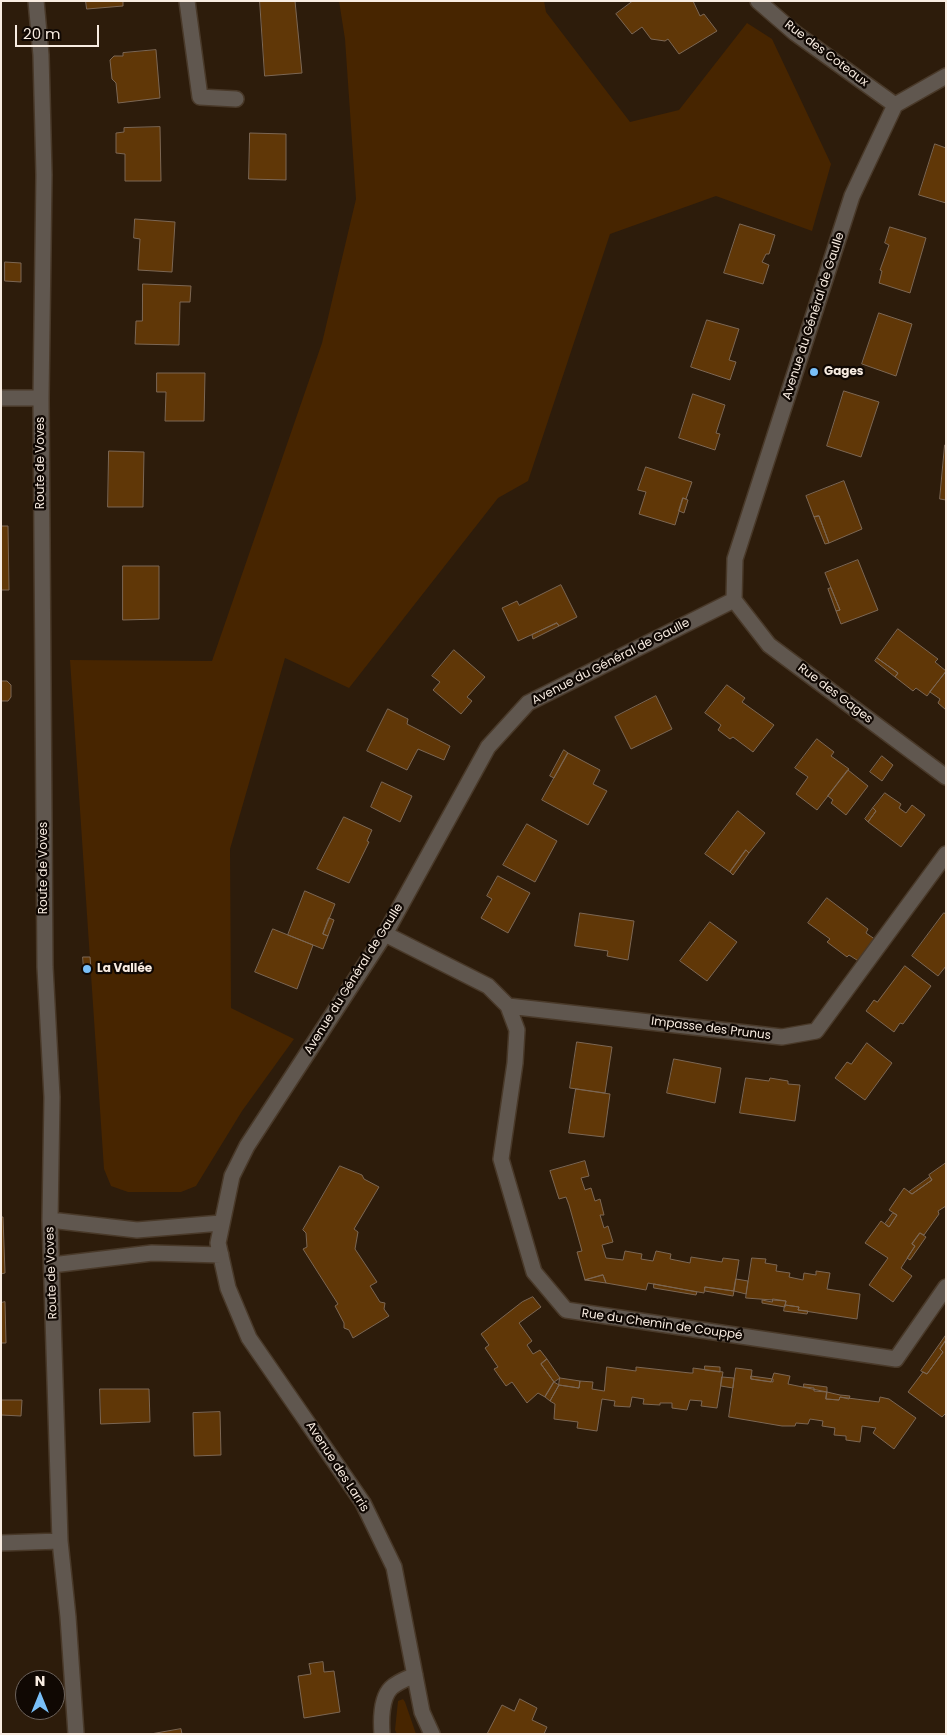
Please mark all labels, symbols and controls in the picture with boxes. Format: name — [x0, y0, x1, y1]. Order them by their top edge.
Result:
scale bar — [18, 15, 101, 47]
street label: Rue des Coteaux — [781, 18, 871, 90]
text: 20 m — [23, 23, 61, 44]
street label: Avenue du Général de Gaulle — [780, 230, 848, 402]
place label: Gages — [824, 365, 864, 379]
marker: Gages — [808, 366, 820, 378]
street label: Route de Voves — [34, 417, 48, 509]
street label: Avenue du Général de Gaulle — [530, 616, 692, 708]
street label: Rue des Gages — [795, 661, 875, 727]
street label: Route de Voves — [37, 822, 51, 914]
street label: Avenue du Général de Gaulle — [301, 901, 407, 1057]
place label: La Vallée — [97, 962, 152, 976]
marker: La Vallée — [81, 963, 93, 975]
street label: Impasse des Prunus — [650, 1015, 772, 1043]
street label: Route de Voves — [43, 1226, 61, 1320]
street label: Rue du Chemin de Couppé — [581, 1307, 743, 1343]
street label: Avenue des Larris — [302, 1419, 372, 1515]
north arrow — [15, 1670, 65, 1720]
text: N — [35, 1671, 45, 1691]

